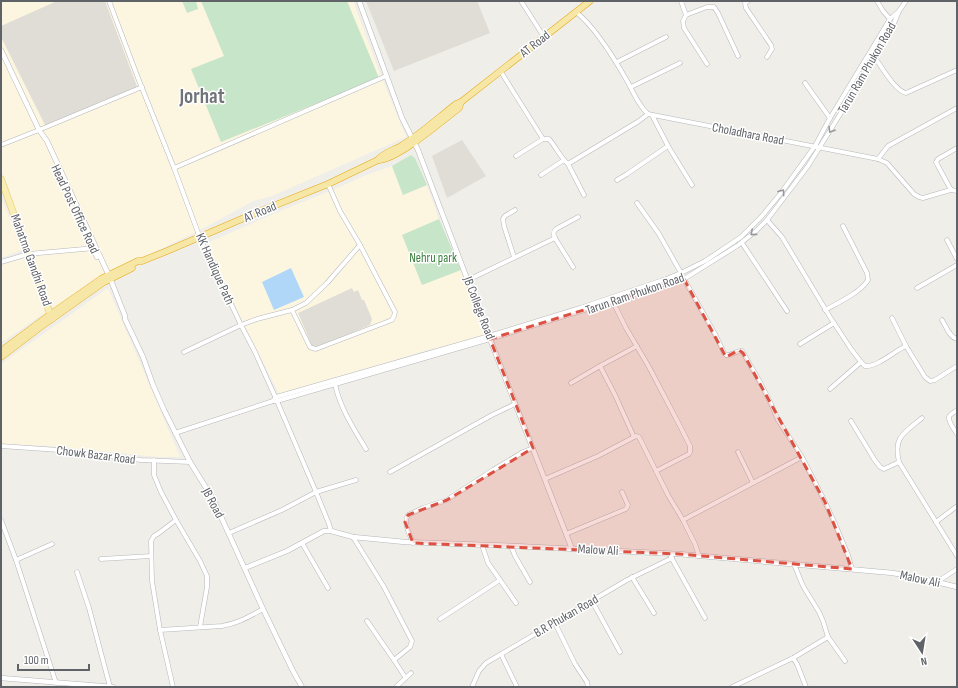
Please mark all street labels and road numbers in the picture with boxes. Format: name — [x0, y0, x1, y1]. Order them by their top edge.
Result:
street label: Tarun Ram Phukon Road — [834, 19, 900, 117]
street label: AT Road — [516, 27, 553, 61]
street label: Choladhara Road — [711, 119, 785, 149]
street label: Head Post Office Road — [47, 162, 103, 256]
street label: AT Road — [240, 198, 279, 226]
street label: Mahatma Gandhi Road — [7, 212, 55, 308]
street label: KK Handique Path — [192, 231, 238, 307]
street label: Tarun Ram Phukon Road — [584, 270, 686, 318]
street label: JB College Road — [459, 273, 498, 342]
street label: Chowk Bazar Road — [56, 442, 136, 468]
street label: JB Road — [198, 484, 228, 521]
street label: Malow Ali — [577, 541, 619, 559]
street label: Malow Ali — [898, 567, 942, 591]
street label: B.R Phukan Road — [531, 591, 601, 641]

